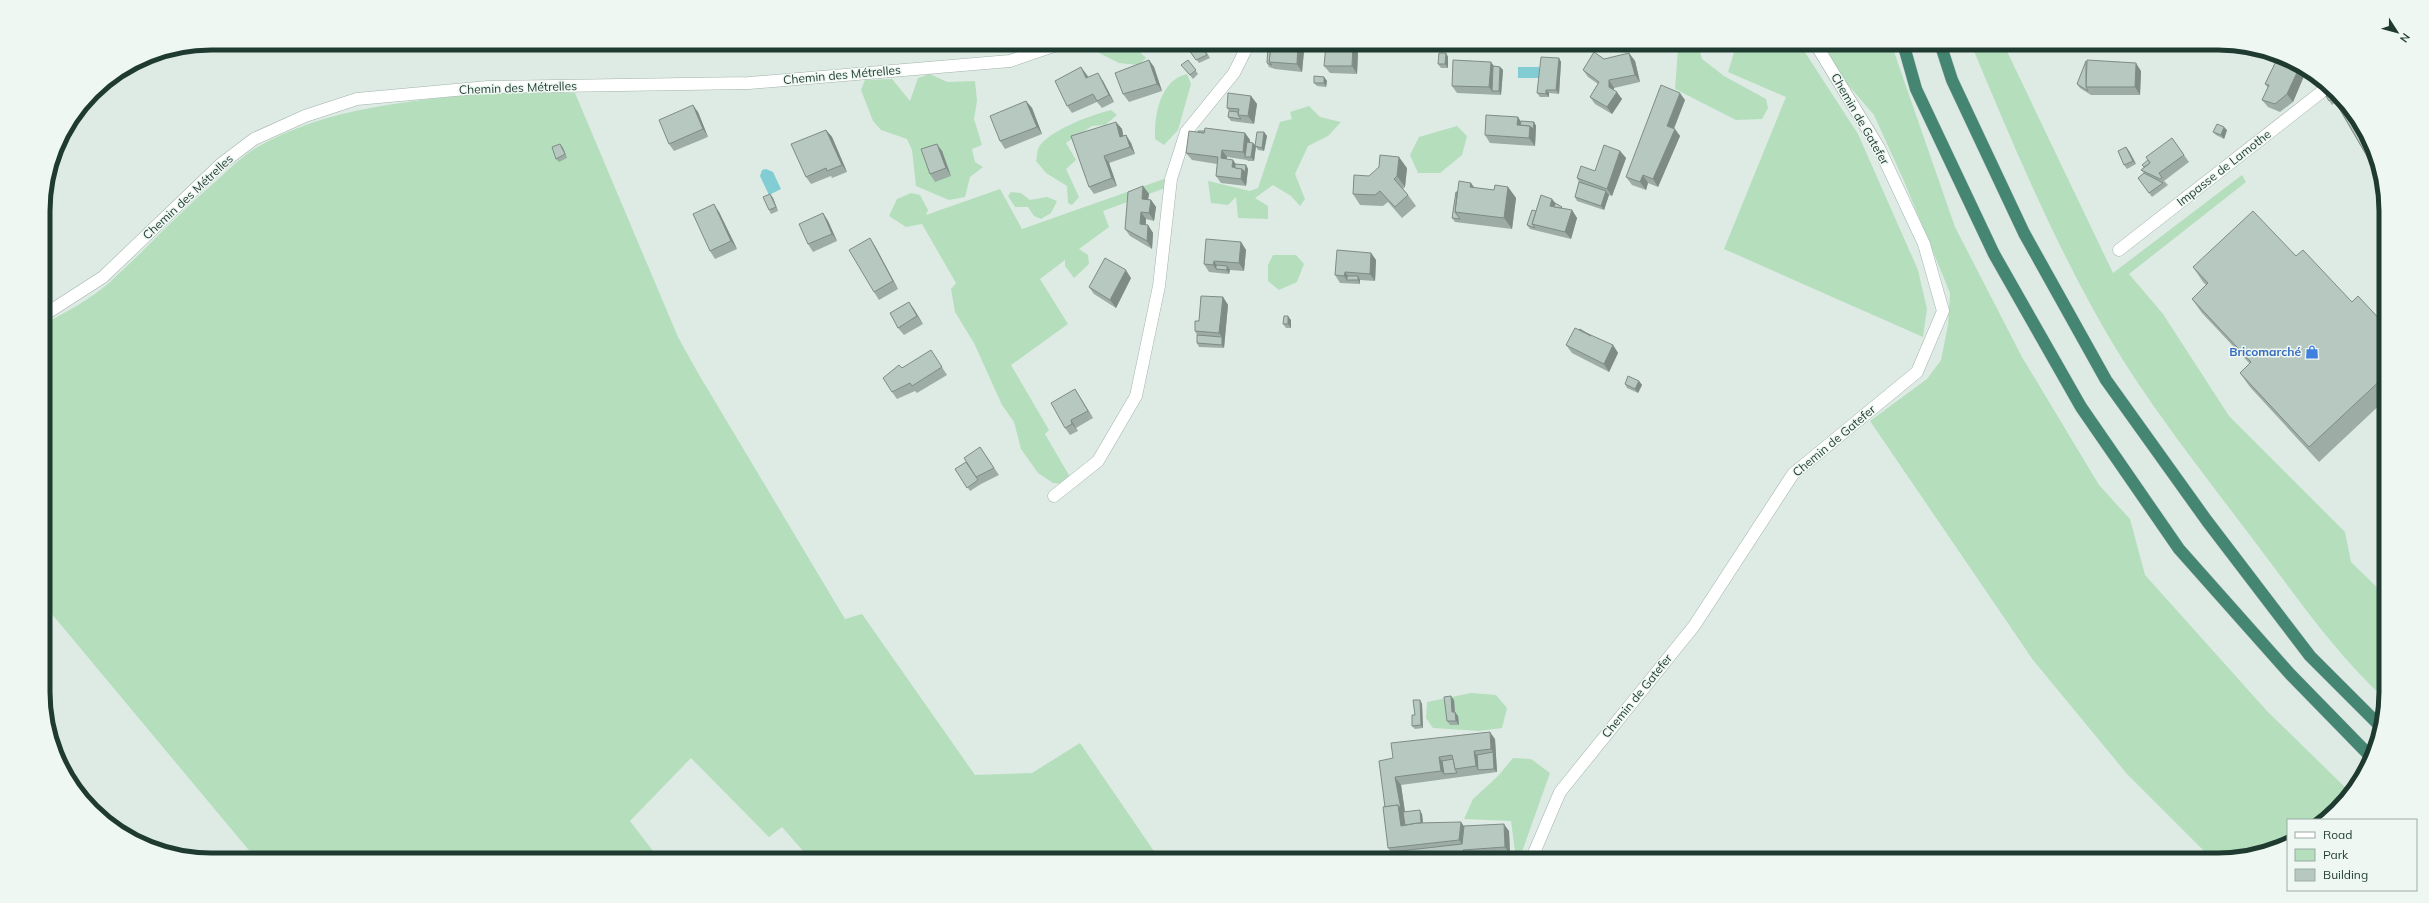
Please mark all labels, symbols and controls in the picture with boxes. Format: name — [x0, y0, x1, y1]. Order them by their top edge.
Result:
north arrow — [2377, 12, 2417, 52]
text: N — [2397, 30, 2413, 45]
street label: Chemin des Métrelles — [782, 62, 902, 87]
street label: Chemin de Gatefer — [1828, 70, 1893, 168]
street label: Chemin des Métrelles — [459, 78, 577, 97]
street label: Impasse de Lamothe — [2174, 126, 2274, 209]
street label: Chemin des Métrelles — [139, 151, 236, 242]
place label: Bricomarché — [2229, 344, 2301, 359]
shop icon: Bricomarché — [2304, 344, 2320, 360]
street label: Chemin de Gatefer — [1789, 401, 1879, 480]
street label: Chemin de Gatefer — [1598, 650, 1675, 741]
legend — [2287, 819, 2417, 891]
text: Road — [2323, 827, 2352, 842]
text: Park — [2323, 847, 2349, 862]
text: Building — [2323, 867, 2368, 882]

